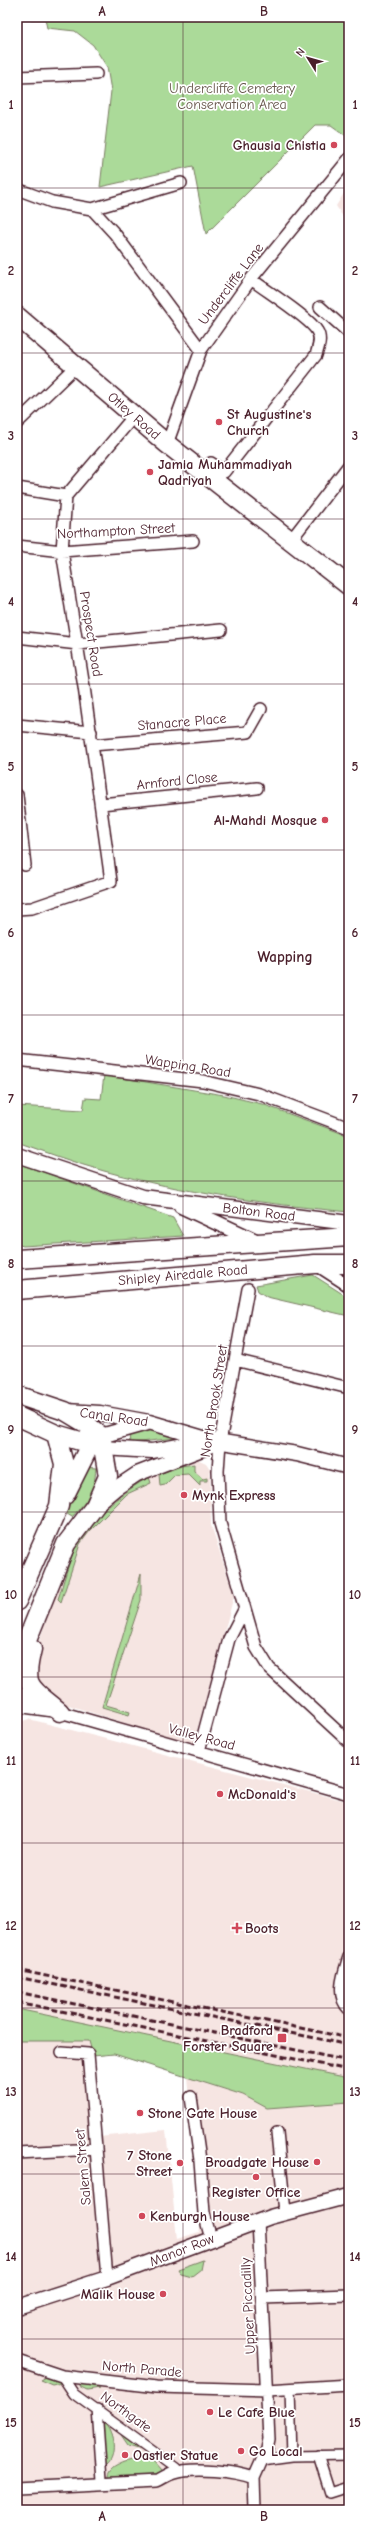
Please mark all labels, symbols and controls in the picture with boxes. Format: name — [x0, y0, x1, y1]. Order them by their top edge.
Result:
text: A — [98, 4, 106, 19]
text: B — [260, 4, 268, 19]
north arrow — [288, 38, 328, 78]
text: N — [293, 46, 308, 59]
park label: Undercliffe Cemetery Conservation Area — [169, 80, 296, 113]
text: 1 — [8, 97, 14, 112]
text: 1 — [352, 97, 358, 112]
place label: Ghausia Chistia — [233, 137, 326, 154]
marker: Ghausia Chistia — [329, 140, 339, 150]
street label: Undercliffe Lane — [195, 240, 267, 328]
text: 2 — [8, 263, 14, 278]
text: 2 — [352, 263, 358, 278]
street label: Otley Road — [104, 389, 164, 443]
place label: St Augustine's Church — [227, 406, 311, 439]
marker: St Augustine's Church — [214, 417, 224, 427]
text: 3 — [8, 428, 14, 443]
text: 3 — [352, 428, 358, 443]
place label: Jamia Muhammadiyah Qadriyah — [158, 456, 292, 489]
marker: Jamia Muhammadiyah Qadriyah — [145, 467, 155, 477]
street label: Northampton Street — [56, 519, 176, 543]
street label: Prospect Road — [76, 590, 106, 678]
text: 4 — [8, 594, 14, 609]
text: 4 — [352, 594, 358, 609]
street label: Stanacre Place — [137, 710, 227, 734]
text: 5 — [8, 759, 15, 774]
text: 5 — [352, 759, 359, 774]
street label: Arnford Close — [136, 768, 218, 794]
place label: Al‐Mahdi Mosque — [214, 812, 317, 829]
marker: Al‐Mahdi Mosque — [320, 815, 330, 825]
text: 6 — [8, 925, 15, 940]
text: 6 — [352, 925, 359, 940]
district label: Wapping — [257, 948, 313, 966]
street label: Wapping Road — [144, 1051, 232, 1081]
text: 7 — [8, 1091, 14, 1106]
text: 7 — [352, 1091, 358, 1106]
street label: Bolton Road — [222, 1199, 296, 1225]
text: 8 — [8, 1256, 14, 1271]
text: 8 — [352, 1256, 358, 1271]
street label: Shipley Airedale Road — [117, 1261, 249, 1289]
street label: North Brook Street — [197, 1343, 231, 1458]
street label: Canal Road — [79, 1404, 149, 1430]
text: 9 — [8, 1422, 15, 1437]
text: 9 — [352, 1422, 359, 1437]
place label: Mynk Express — [192, 1487, 276, 1504]
marker: Mynk Express — [179, 1490, 189, 1500]
text: 10 — [5, 1587, 17, 1602]
text: 10 — [349, 1587, 361, 1602]
street label: Valley Road — [167, 1720, 237, 1754]
text: 11 — [6, 1753, 16, 1768]
text: 11 — [350, 1753, 360, 1768]
place label: McDonald's — [228, 1786, 296, 1803]
marker: McDonald's — [215, 1789, 225, 1799]
text: 12 — [5, 1918, 17, 1933]
text: 12 — [349, 1918, 361, 1933]
place label: Boots — [245, 1920, 279, 1937]
marker: Boots — [232, 1923, 242, 1933]
place label: Bradford Forster Square — [183, 2022, 273, 2055]
marker: Bradford Forster Square — [276, 2032, 288, 2044]
text: 13 — [5, 2084, 17, 2099]
text: 13 — [349, 2084, 361, 2099]
place label: Stone Gate House — [148, 2105, 257, 2122]
marker: Stone Gate House — [135, 2108, 145, 2118]
street label: Salem Street — [71, 2127, 95, 2206]
place label: 7 Stone Street — [127, 2147, 172, 2180]
place label: Broadgate House — [205, 2154, 309, 2171]
marker: Broadgate House — [312, 2157, 322, 2167]
marker: 7 Stone Street — [175, 2158, 185, 2168]
marker: Register Office — [251, 2172, 261, 2182]
place label: Register Office — [212, 2184, 300, 2201]
place label: Kenburgh House — [150, 2208, 250, 2225]
marker: Kenburgh House — [137, 2211, 147, 2221]
street label: Manor Row — [147, 2230, 217, 2270]
text: 14 — [5, 2249, 17, 2264]
text: 14 — [349, 2249, 361, 2264]
street label: Upper Piccadilly — [237, 2257, 259, 2355]
place label: Malik House — [81, 2286, 155, 2303]
marker: Malik House — [158, 2289, 168, 2299]
street label: North Parade — [102, 2357, 182, 2381]
street label: Northgate — [97, 2388, 155, 2436]
place label: Le Cafe Blue — [218, 2404, 295, 2421]
marker: Le Cafe Blue — [205, 2407, 215, 2417]
text: 15 — [5, 2415, 17, 2430]
text: 15 — [349, 2415, 361, 2430]
place label: Go Local — [249, 2443, 303, 2460]
marker: Go Local — [236, 2446, 246, 2456]
place label: Oastler Statue — [133, 2447, 218, 2464]
marker: Oastler Statue — [120, 2450, 130, 2460]
text: A — [98, 2509, 106, 2524]
text: B — [260, 2509, 268, 2524]

